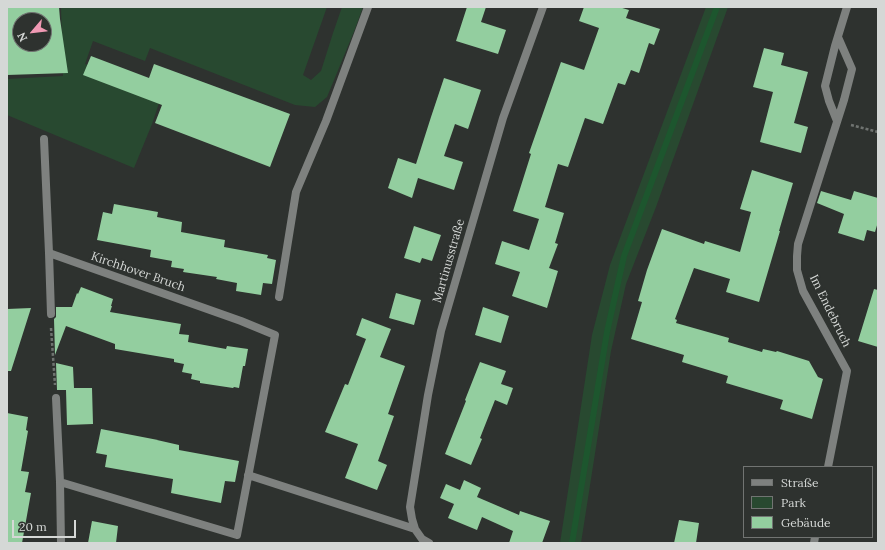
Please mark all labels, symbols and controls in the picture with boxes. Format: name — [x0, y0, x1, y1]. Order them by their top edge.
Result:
north arrow — [12, 12, 52, 52]
text: N — [14, 30, 30, 44]
street label: Martinusstraße — [430, 217, 468, 305]
street label: Kirchhover Bruch — [89, 249, 187, 295]
street label: Im Endebruch — [806, 272, 854, 350]
legend — [743, 466, 873, 538]
text: Straße — [781, 475, 818, 490]
text: Park — [781, 495, 806, 510]
scale bar — [14, 512, 78, 538]
text: Gebäude — [781, 515, 831, 530]
text: 20 m — [19, 519, 47, 534]

